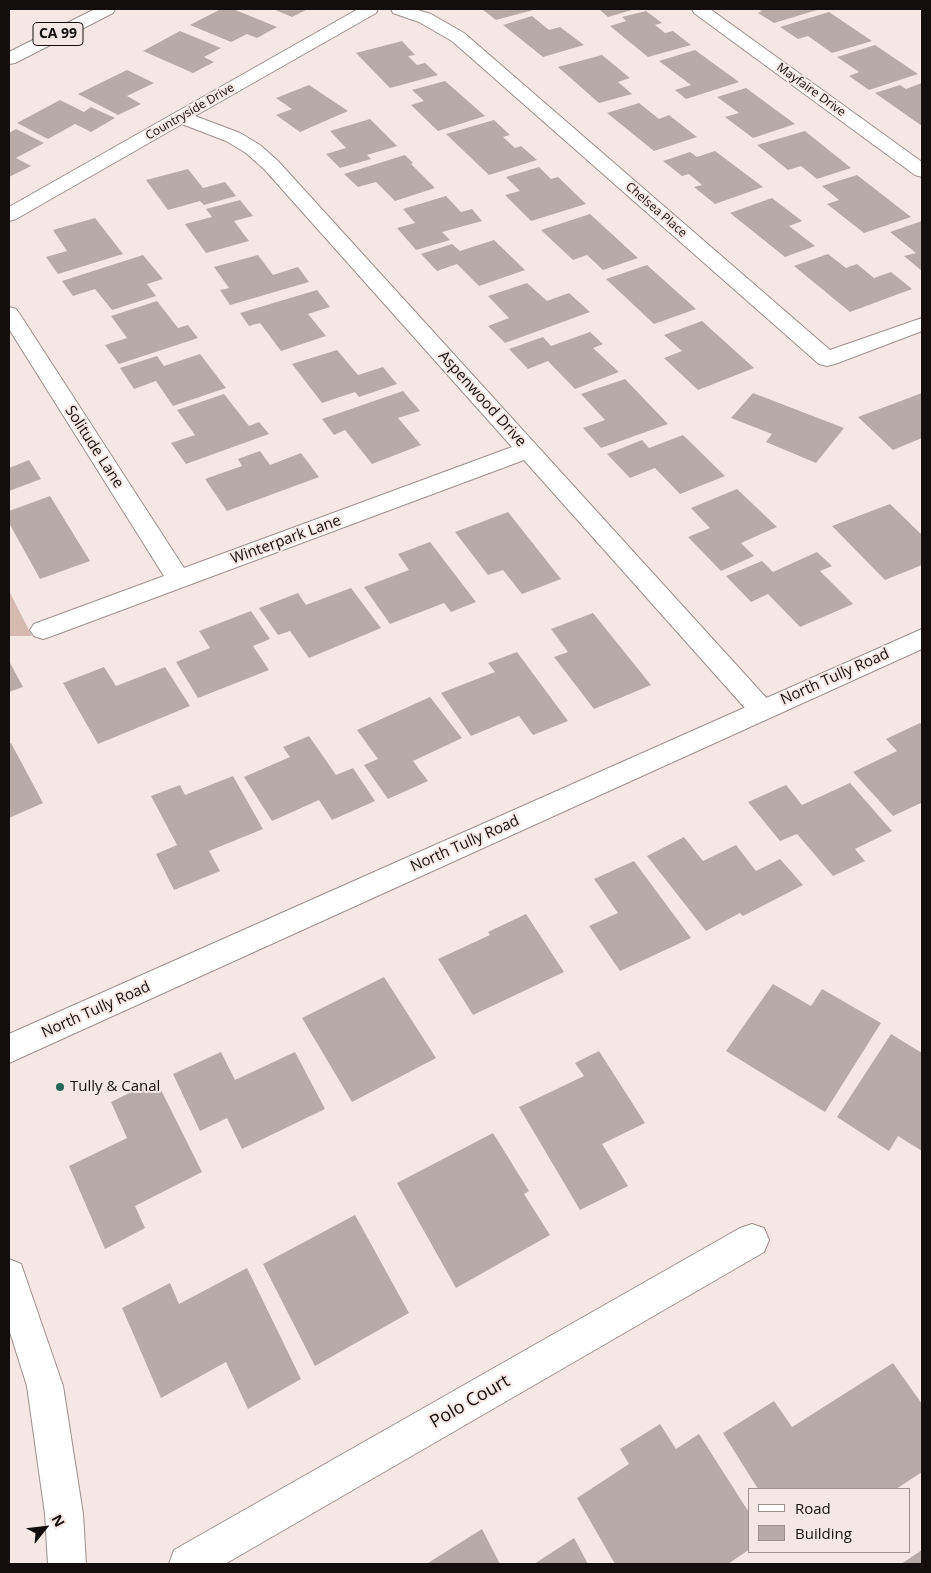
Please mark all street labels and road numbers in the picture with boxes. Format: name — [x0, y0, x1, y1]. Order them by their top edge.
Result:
road number: CA 99 — [33, 22, 83, 46]
street label: Mayfaire Drive — [774, 60, 848, 120]
street label: Countryside Drive — [143, 81, 237, 143]
street label: Chelsea Place — [622, 180, 690, 240]
street label: Aspenwood Drive — [434, 347, 530, 451]
street label: Solitude Lane — [61, 402, 127, 492]
street label: Winterpark Lane — [228, 512, 344, 568]
street label: North Tully Road — [778, 645, 892, 709]
street label: North Tully Road — [408, 812, 522, 876]
street label: North Tully Road — [39, 978, 153, 1042]
street label: Polo Court — [426, 1370, 514, 1434]

